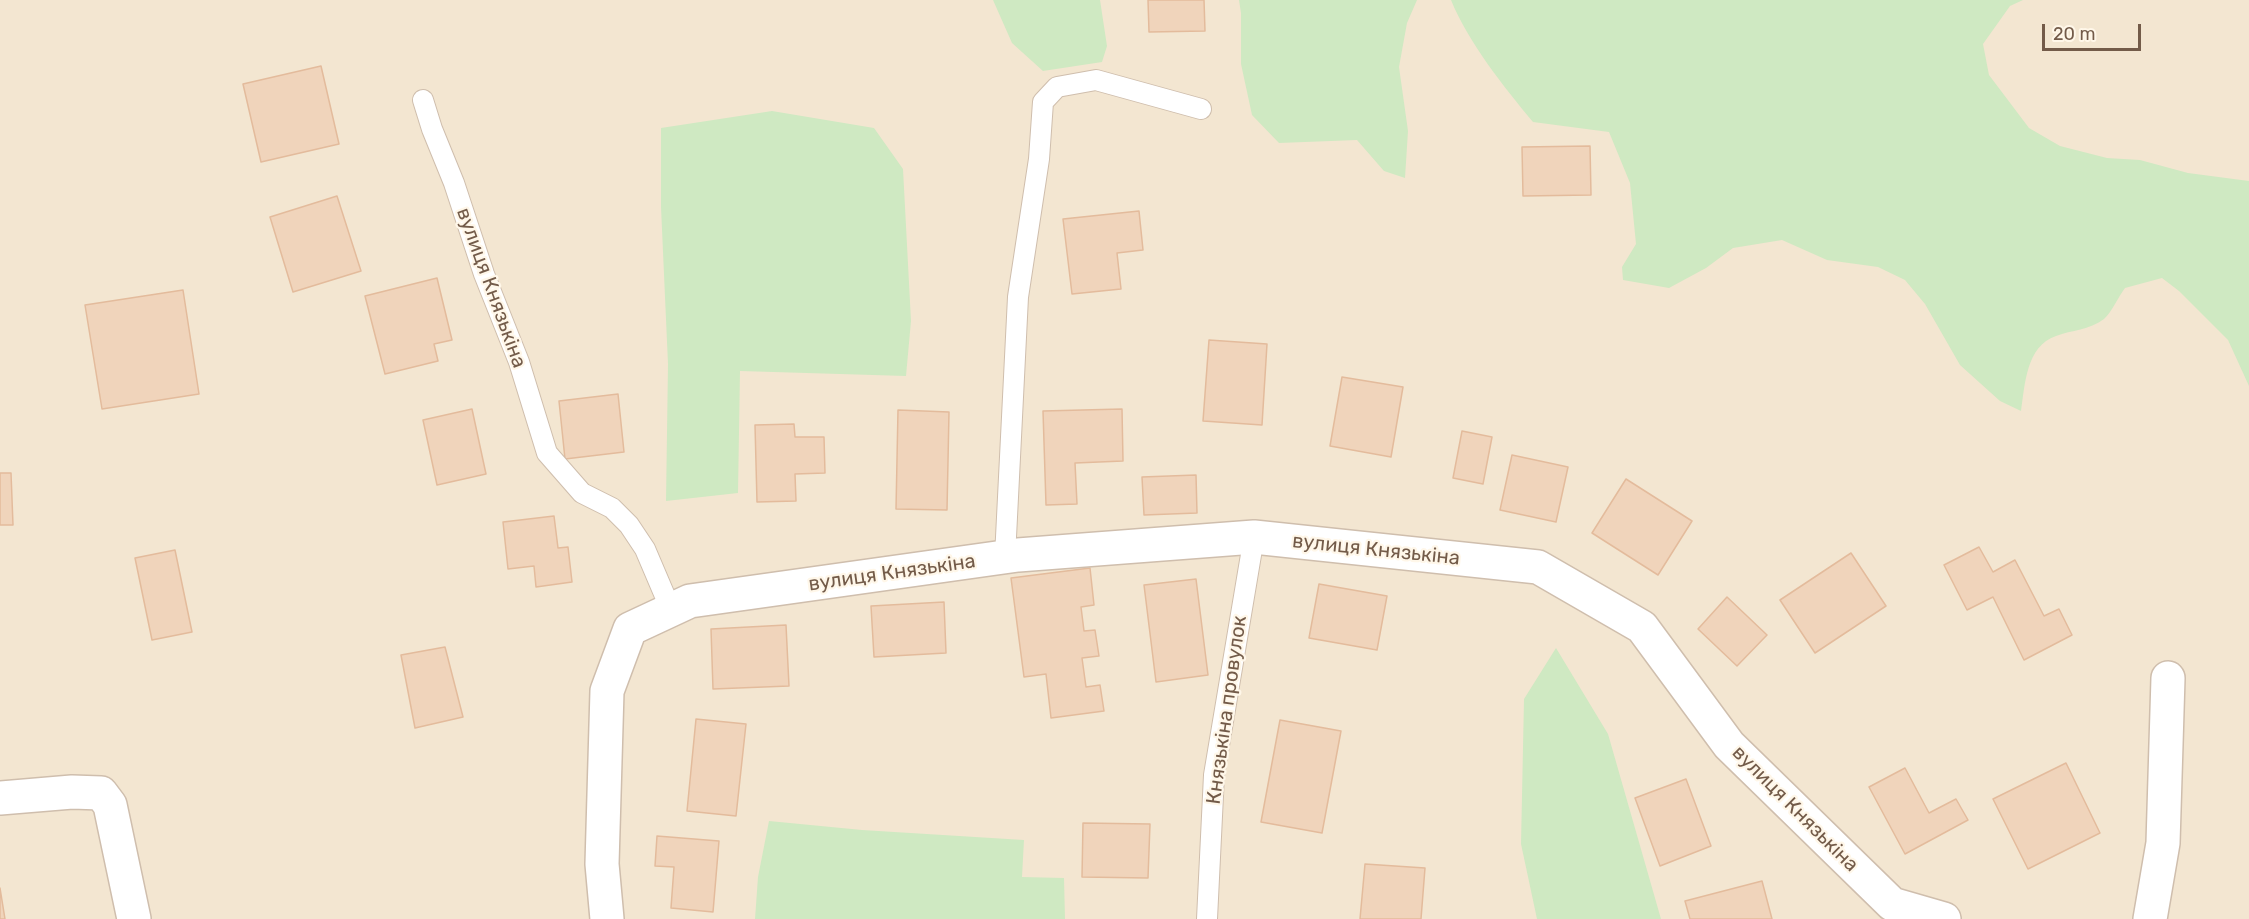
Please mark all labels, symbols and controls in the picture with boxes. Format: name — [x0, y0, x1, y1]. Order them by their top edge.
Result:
scale bar — [2045, 12, 2144, 50]
text: 20 m — [2053, 23, 2095, 45]
street label: вулиця Князькіна — [451, 205, 531, 371]
street label: вулиця Князькіна — [1291, 529, 1461, 571]
street label: вулиця Князькіна — [807, 549, 977, 597]
street label: Князькіна провулок — [1202, 614, 1252, 806]
street label: вулиця Князькіна — [1727, 741, 1863, 877]

